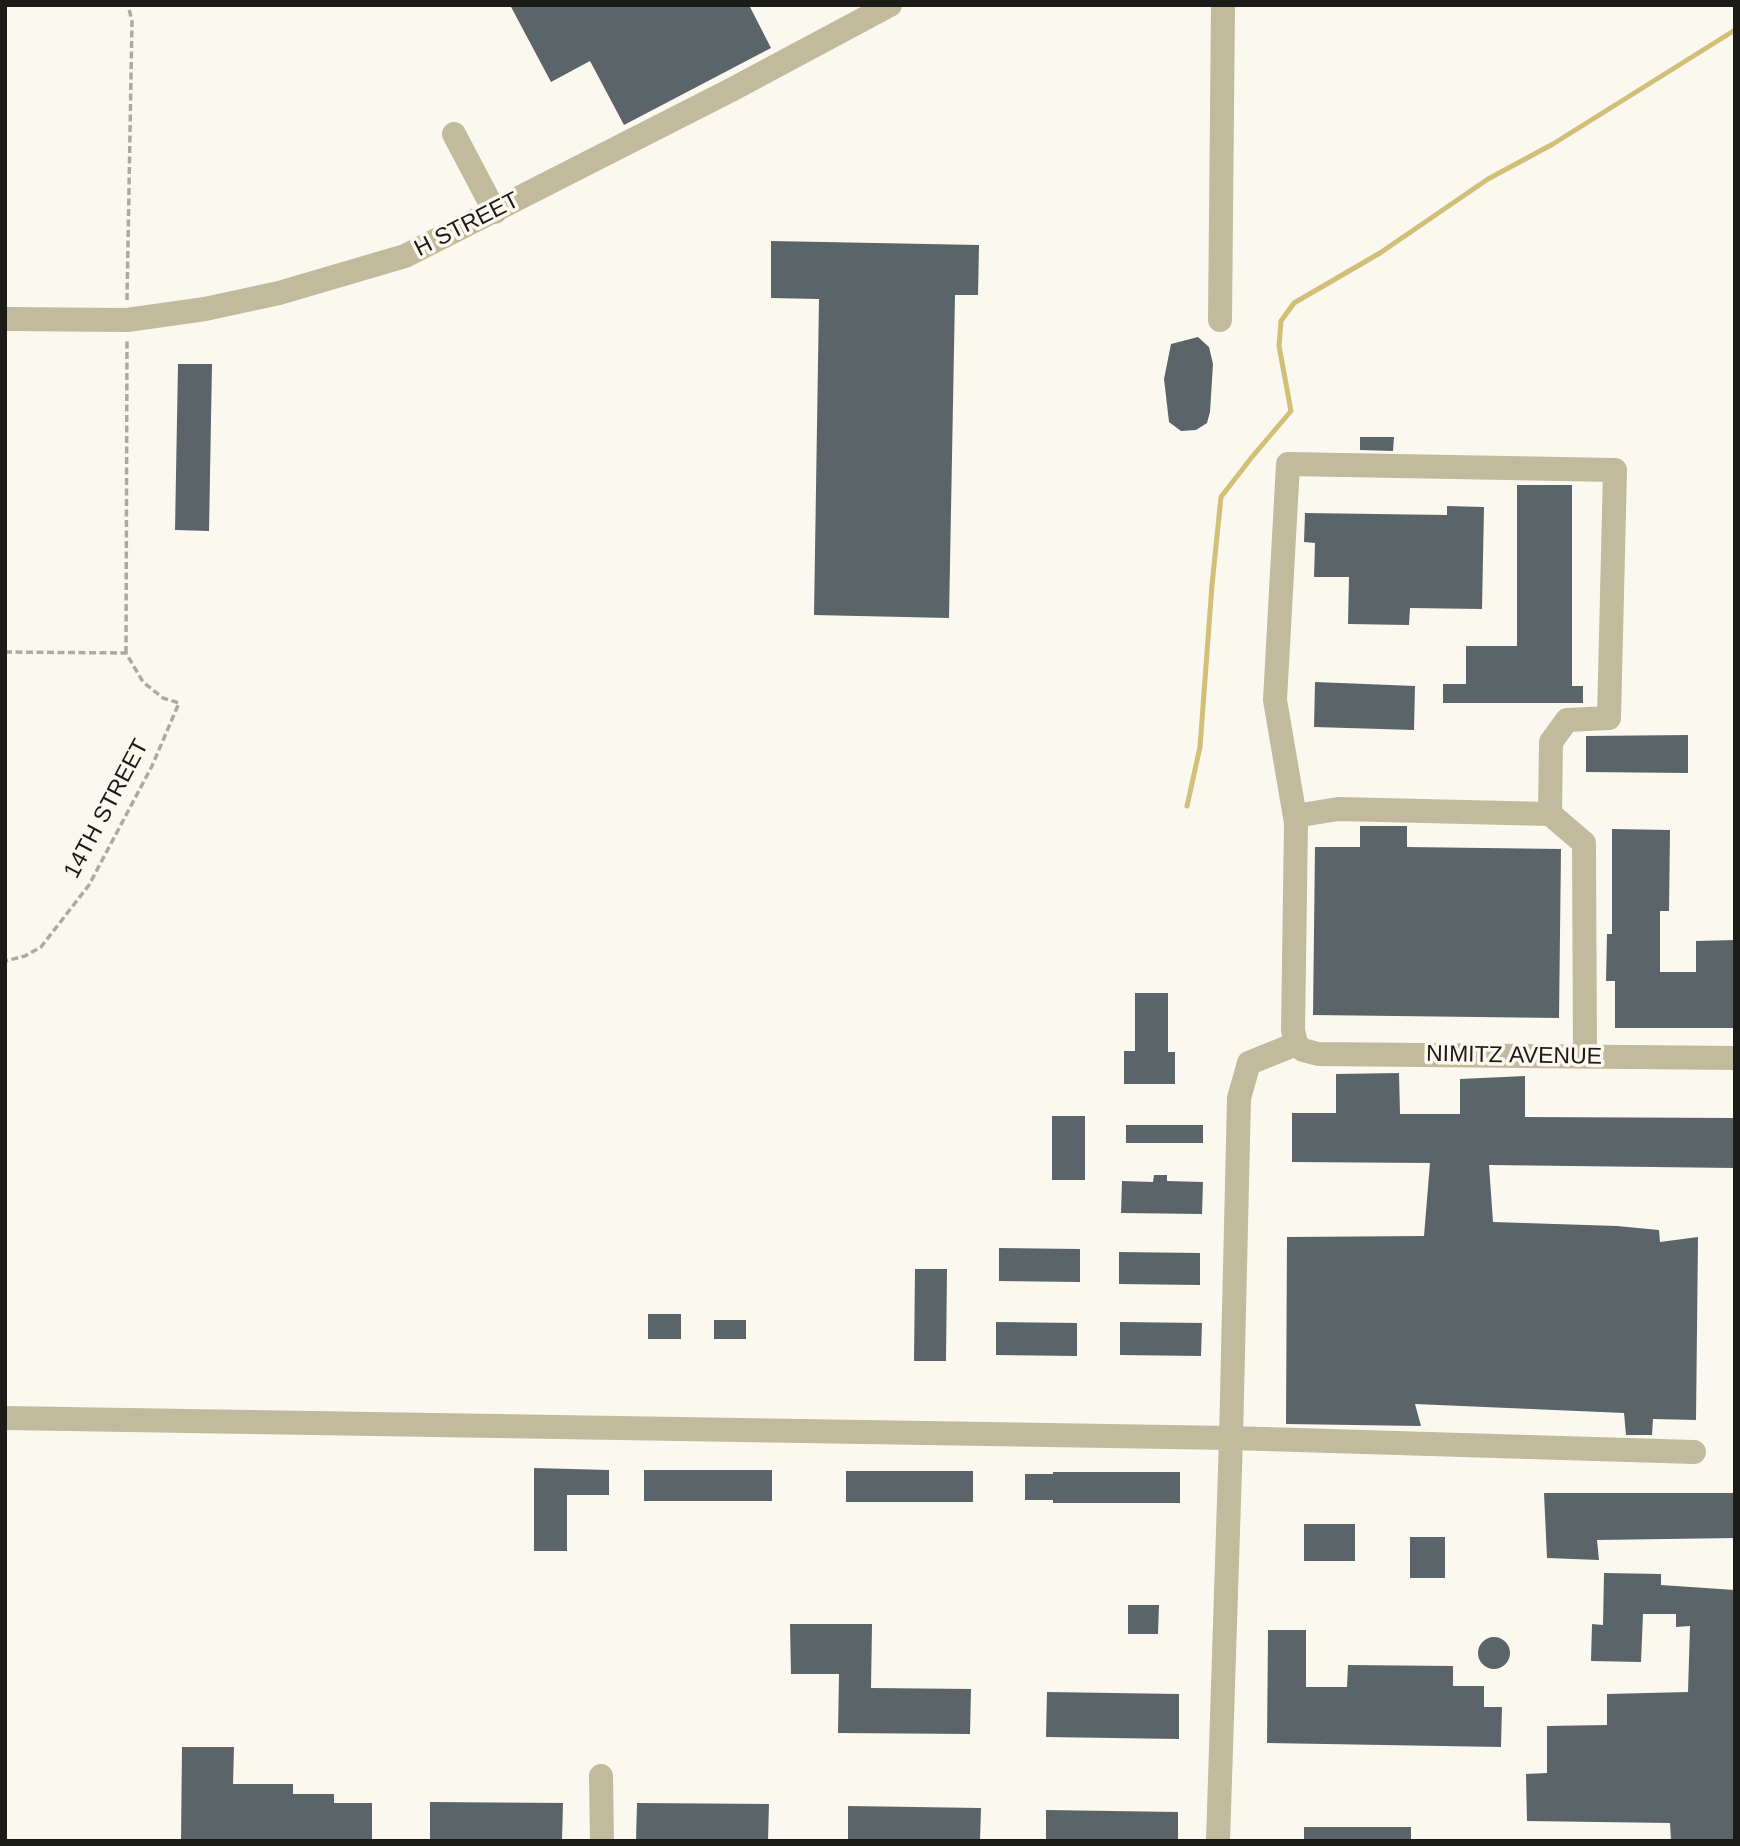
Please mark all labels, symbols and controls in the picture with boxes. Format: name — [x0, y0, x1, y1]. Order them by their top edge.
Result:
street label: H STREET — [410, 187, 524, 263]
street label: 14TH STREET — [59, 735, 155, 883]
street label: NIMITZ AVENUE — [1426, 1041, 1602, 1071]

